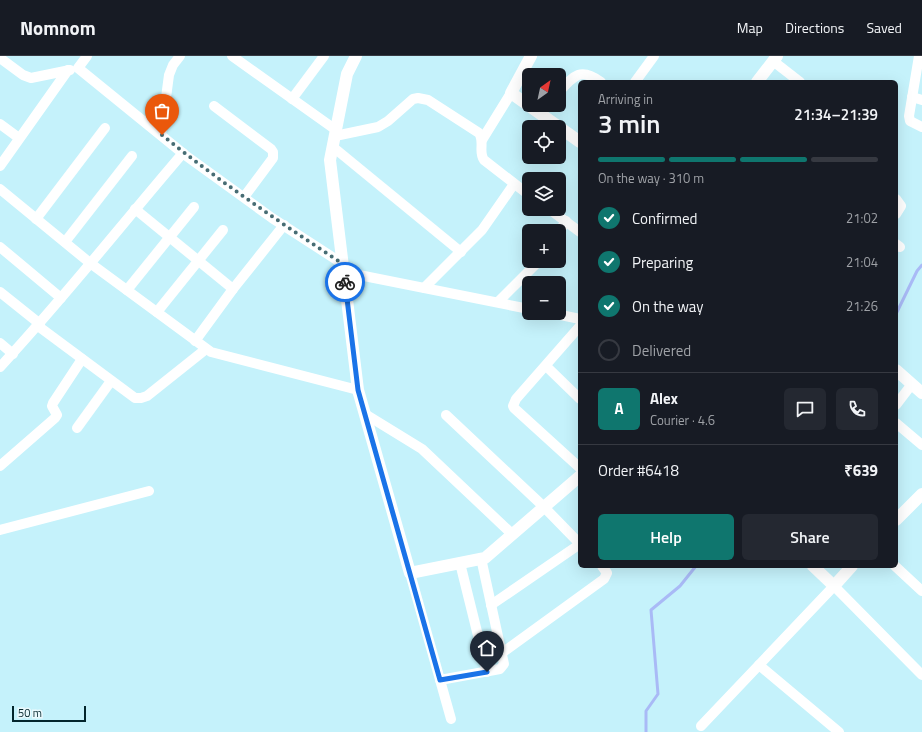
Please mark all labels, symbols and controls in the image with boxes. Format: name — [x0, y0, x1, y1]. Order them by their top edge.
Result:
text: Nomnom — [20, 13, 96, 42]
text: Map — [737, 17, 763, 38]
text: Directions — [785, 17, 844, 38]
text: Saved — [866, 17, 902, 38]
north arrow — [522, 68, 566, 112]
map controls — [522, 68, 566, 320]
text: Arriving in — [598, 89, 653, 109]
pin — [145, 94, 179, 135]
icon: bag — [151, 100, 173, 122]
text: 21:34–21:39 — [794, 103, 878, 126]
text: 3 min — [598, 104, 661, 143]
button: locate — [522, 120, 566, 164]
text: On the way · 310 m — [598, 168, 704, 188]
button: layers — [522, 172, 566, 216]
icon: check — [598, 207, 620, 229]
text: Confirmed — [632, 207, 697, 230]
text: 21:02 — [846, 208, 878, 228]
button: + — [522, 224, 566, 268]
icon: check — [598, 251, 620, 273]
text: Preparing — [632, 251, 693, 274]
text: 21:04 — [846, 252, 878, 272]
courier — [325, 262, 365, 302]
icon: bike — [334, 271, 356, 293]
button: − — [522, 276, 566, 320]
icon: check — [598, 295, 620, 317]
text: On the way — [632, 295, 704, 318]
text: 21:26 — [846, 296, 878, 316]
text: Delivered — [632, 339, 691, 362]
text: Alex — [650, 387, 678, 410]
button: chat — [784, 388, 826, 430]
button: phone — [836, 388, 878, 430]
text: A — [614, 397, 624, 420]
text: Courier · 4.6 — [650, 410, 715, 430]
text: Order #6418 — [598, 459, 679, 482]
text: ₹639 — [844, 459, 878, 482]
button: Help — [598, 514, 734, 560]
button: Share — [742, 514, 878, 560]
pin — [470, 631, 504, 672]
icon: home — [476, 637, 498, 659]
scale bar — [12, 704, 86, 723]
text: 50 m — [18, 705, 42, 721]

